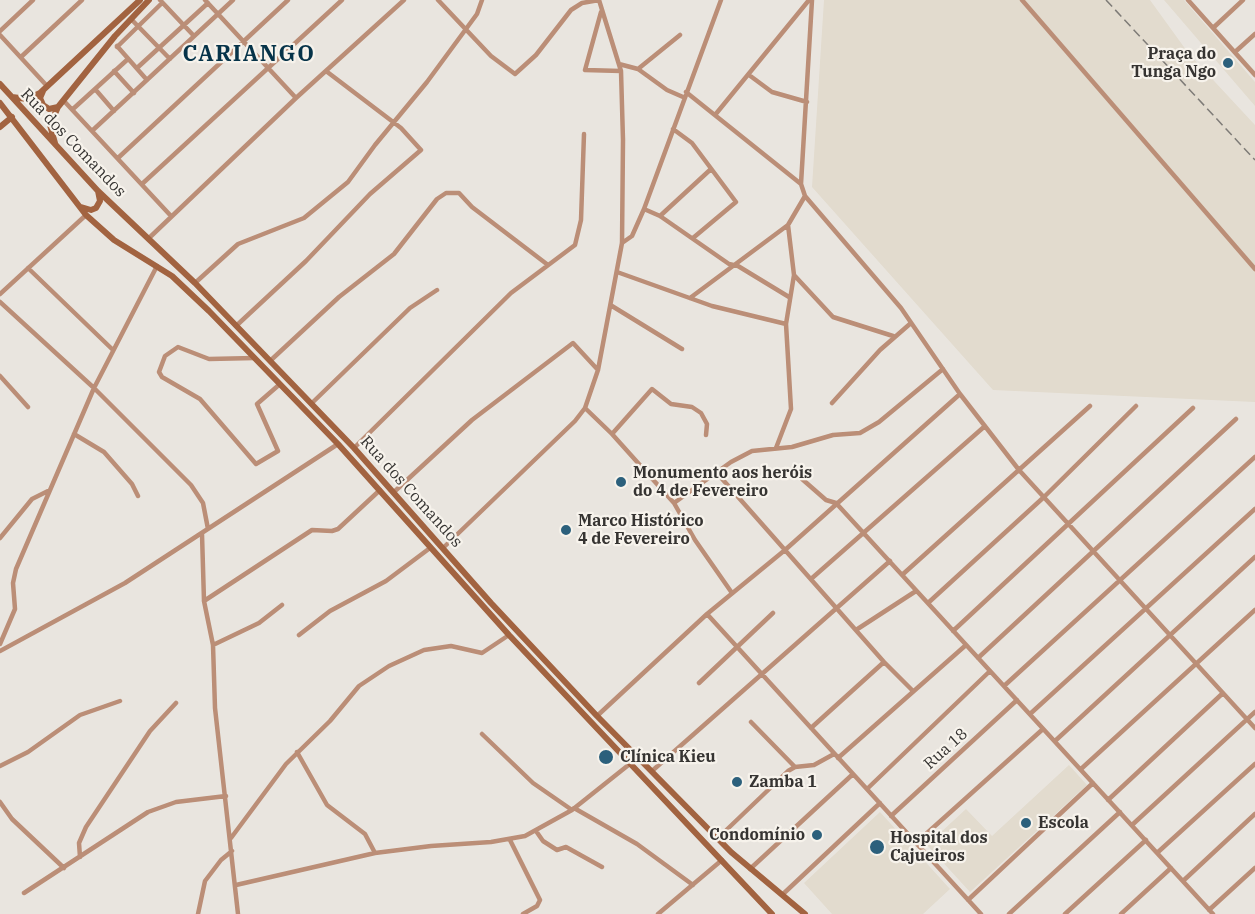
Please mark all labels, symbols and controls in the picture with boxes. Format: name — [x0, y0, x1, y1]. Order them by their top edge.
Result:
district label: CARIANGO — [182, 42, 316, 68]
place label: Praça do Tunga Ngo — [1131, 44, 1216, 82]
marker: Praça do Tunga Ngo — [1221, 56, 1235, 70]
street label: Rua dos Comandos — [16, 85, 130, 201]
street label: Rua dos Comandos — [356, 432, 466, 552]
place label: Monumento aos heróis do 4 de Fevereiro — [633, 463, 812, 501]
marker: Monumento aos heróis do 4 de Fevereiro — [614, 475, 628, 489]
place label: Marco Histórico 4 de Fevereiro — [578, 511, 704, 549]
marker: Marco Histórico 4 de Fevereiro — [559, 523, 573, 537]
street label: Rua 18 — [920, 724, 972, 774]
place label: Clínica Kieu — [620, 747, 716, 767]
marker: Clínica Kieu — [597, 748, 615, 766]
place label: Zamba 1 — [749, 772, 817, 792]
marker: Zamba 1 — [730, 775, 744, 789]
place label: Escola — [1038, 813, 1089, 833]
marker: Escola — [1019, 816, 1033, 830]
place label: Condomínio — [709, 825, 805, 845]
marker: Condomínio — [810, 828, 824, 842]
place label: Hospital dos Cajueiros — [890, 828, 988, 866]
marker: Hospital dos Cajueiros — [868, 838, 886, 856]

